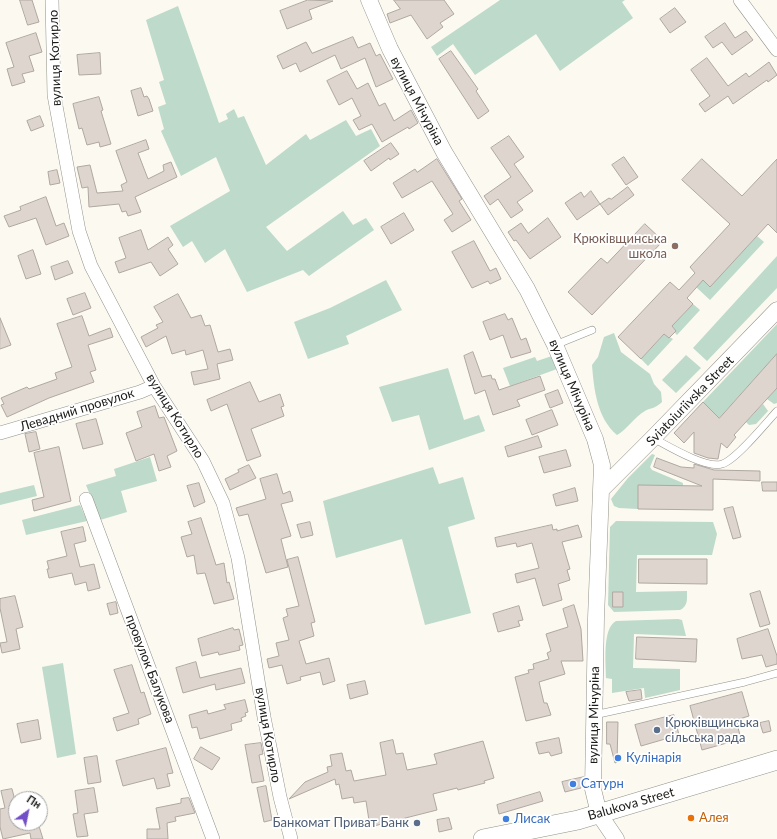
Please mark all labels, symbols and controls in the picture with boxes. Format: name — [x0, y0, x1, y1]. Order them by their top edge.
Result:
street label: вулиця Котирло — [46, 10, 64, 106]
street label: вулиця Мічуріна — [387, 54, 447, 148]
place label: Крюківщинська школа — [573, 231, 667, 262]
marker: Крюківщинська школа — [670, 241, 680, 251]
street label: вулиця Мічуріна — [546, 337, 598, 433]
street label: Sviatoiuriivska Street — [643, 353, 737, 449]
street label: вулиця Котирло — [143, 371, 207, 461]
street label: Левадний провулок — [18, 385, 136, 435]
street label: провулок Балукова — [122, 613, 178, 725]
street label: вулиця Мічуріна — [585, 666, 603, 764]
street label: вулиця Котирло — [252, 686, 284, 784]
place label: Крюківщинська сільська рада — [665, 715, 759, 746]
marker: Крюківщинська сільська рада — [652, 725, 662, 735]
place label: Кулінарія — [626, 750, 681, 766]
marker: Кулінарія — [613, 753, 623, 763]
place label: Сатурн — [581, 776, 624, 792]
marker: Сатурн — [568, 779, 578, 789]
street label: Balukova Street — [586, 784, 676, 824]
north arrow — [8, 791, 48, 831]
text: Пн — [25, 792, 44, 811]
place label: Алея — [699, 810, 729, 826]
place label: Лисак — [514, 811, 550, 827]
marker: Алея — [686, 813, 696, 823]
marker: Лисак — [501, 814, 511, 824]
place label: Банкомат Приват Банк — [273, 815, 409, 831]
marker: Банкомат Приват Банк — [412, 818, 422, 828]

